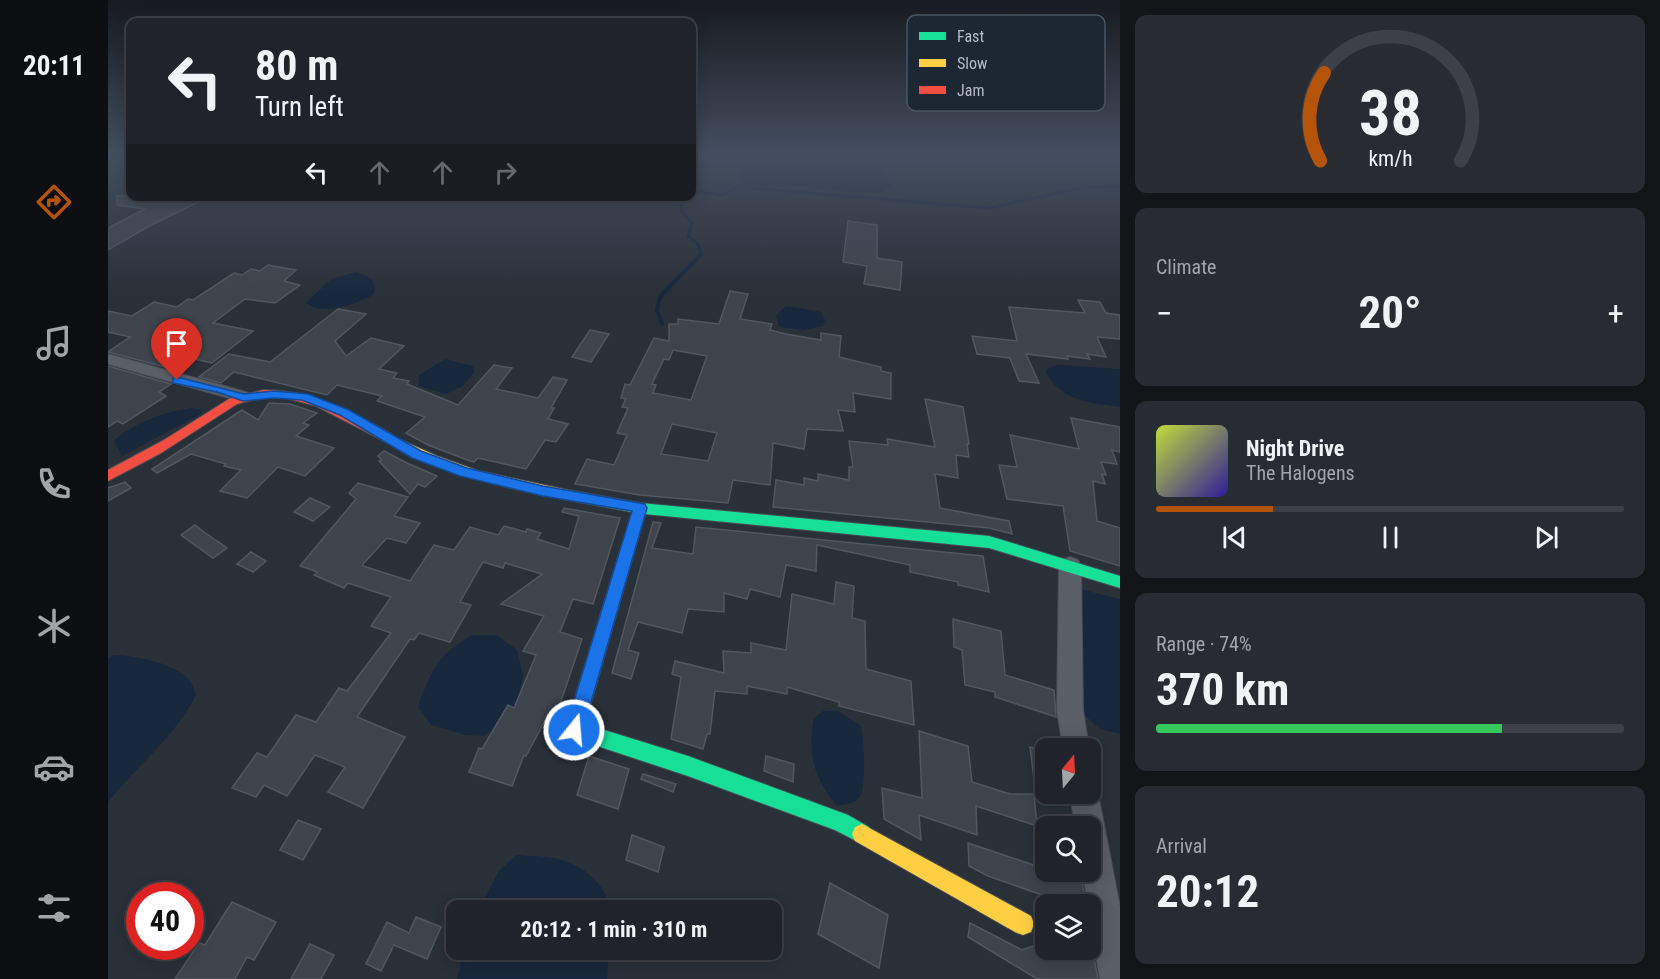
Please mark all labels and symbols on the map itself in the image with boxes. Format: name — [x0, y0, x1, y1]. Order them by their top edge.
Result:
legend — [907, 15, 1105, 111]
text: Fast — [957, 27, 984, 46]
text: Slow — [957, 54, 987, 73]
text: Jam — [957, 81, 984, 100]
pin — [151, 318, 202, 380]
position arrow — [542, 698, 606, 762]
north arrow — [1035, 738, 1101, 804]
speed limit sign: 40 — [126, 882, 204, 960]

